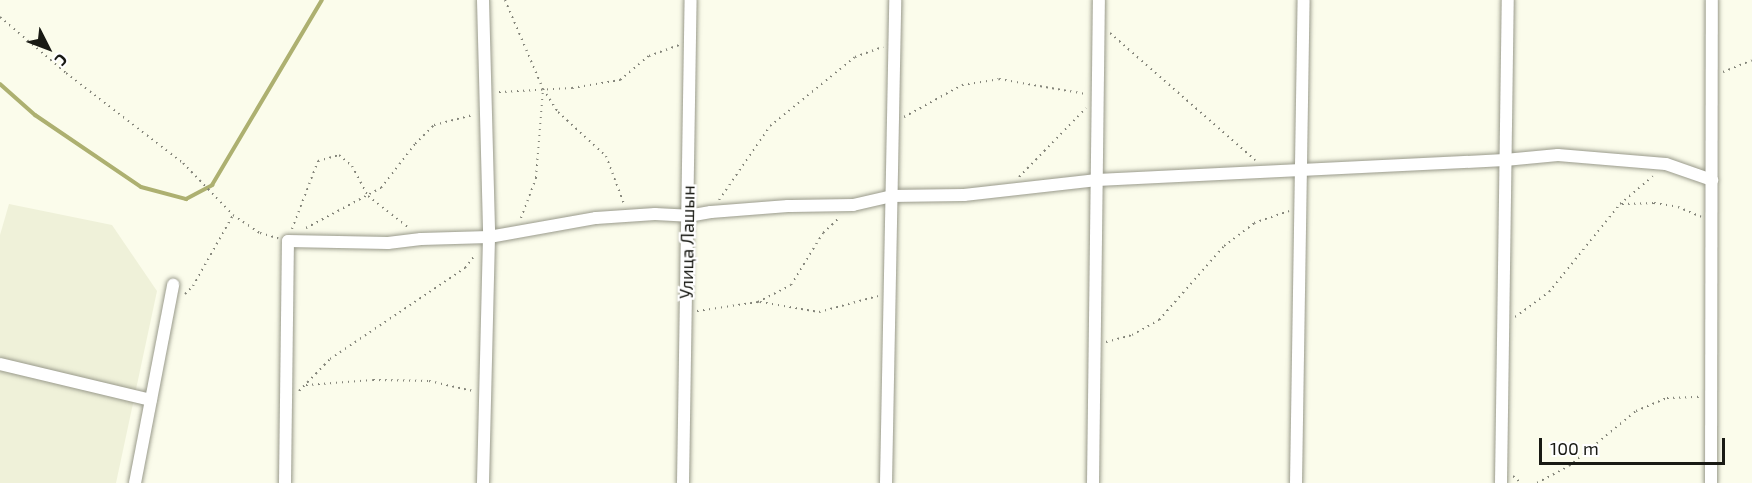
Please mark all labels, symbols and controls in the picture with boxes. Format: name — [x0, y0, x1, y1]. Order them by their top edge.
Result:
north arrow — [18, 18, 78, 78]
text: С — [52, 51, 72, 70]
street label: Улица Лашын — [675, 185, 699, 299]
scale bar — [1542, 426, 1728, 464]
text: 100 m — [1550, 437, 1599, 459]

